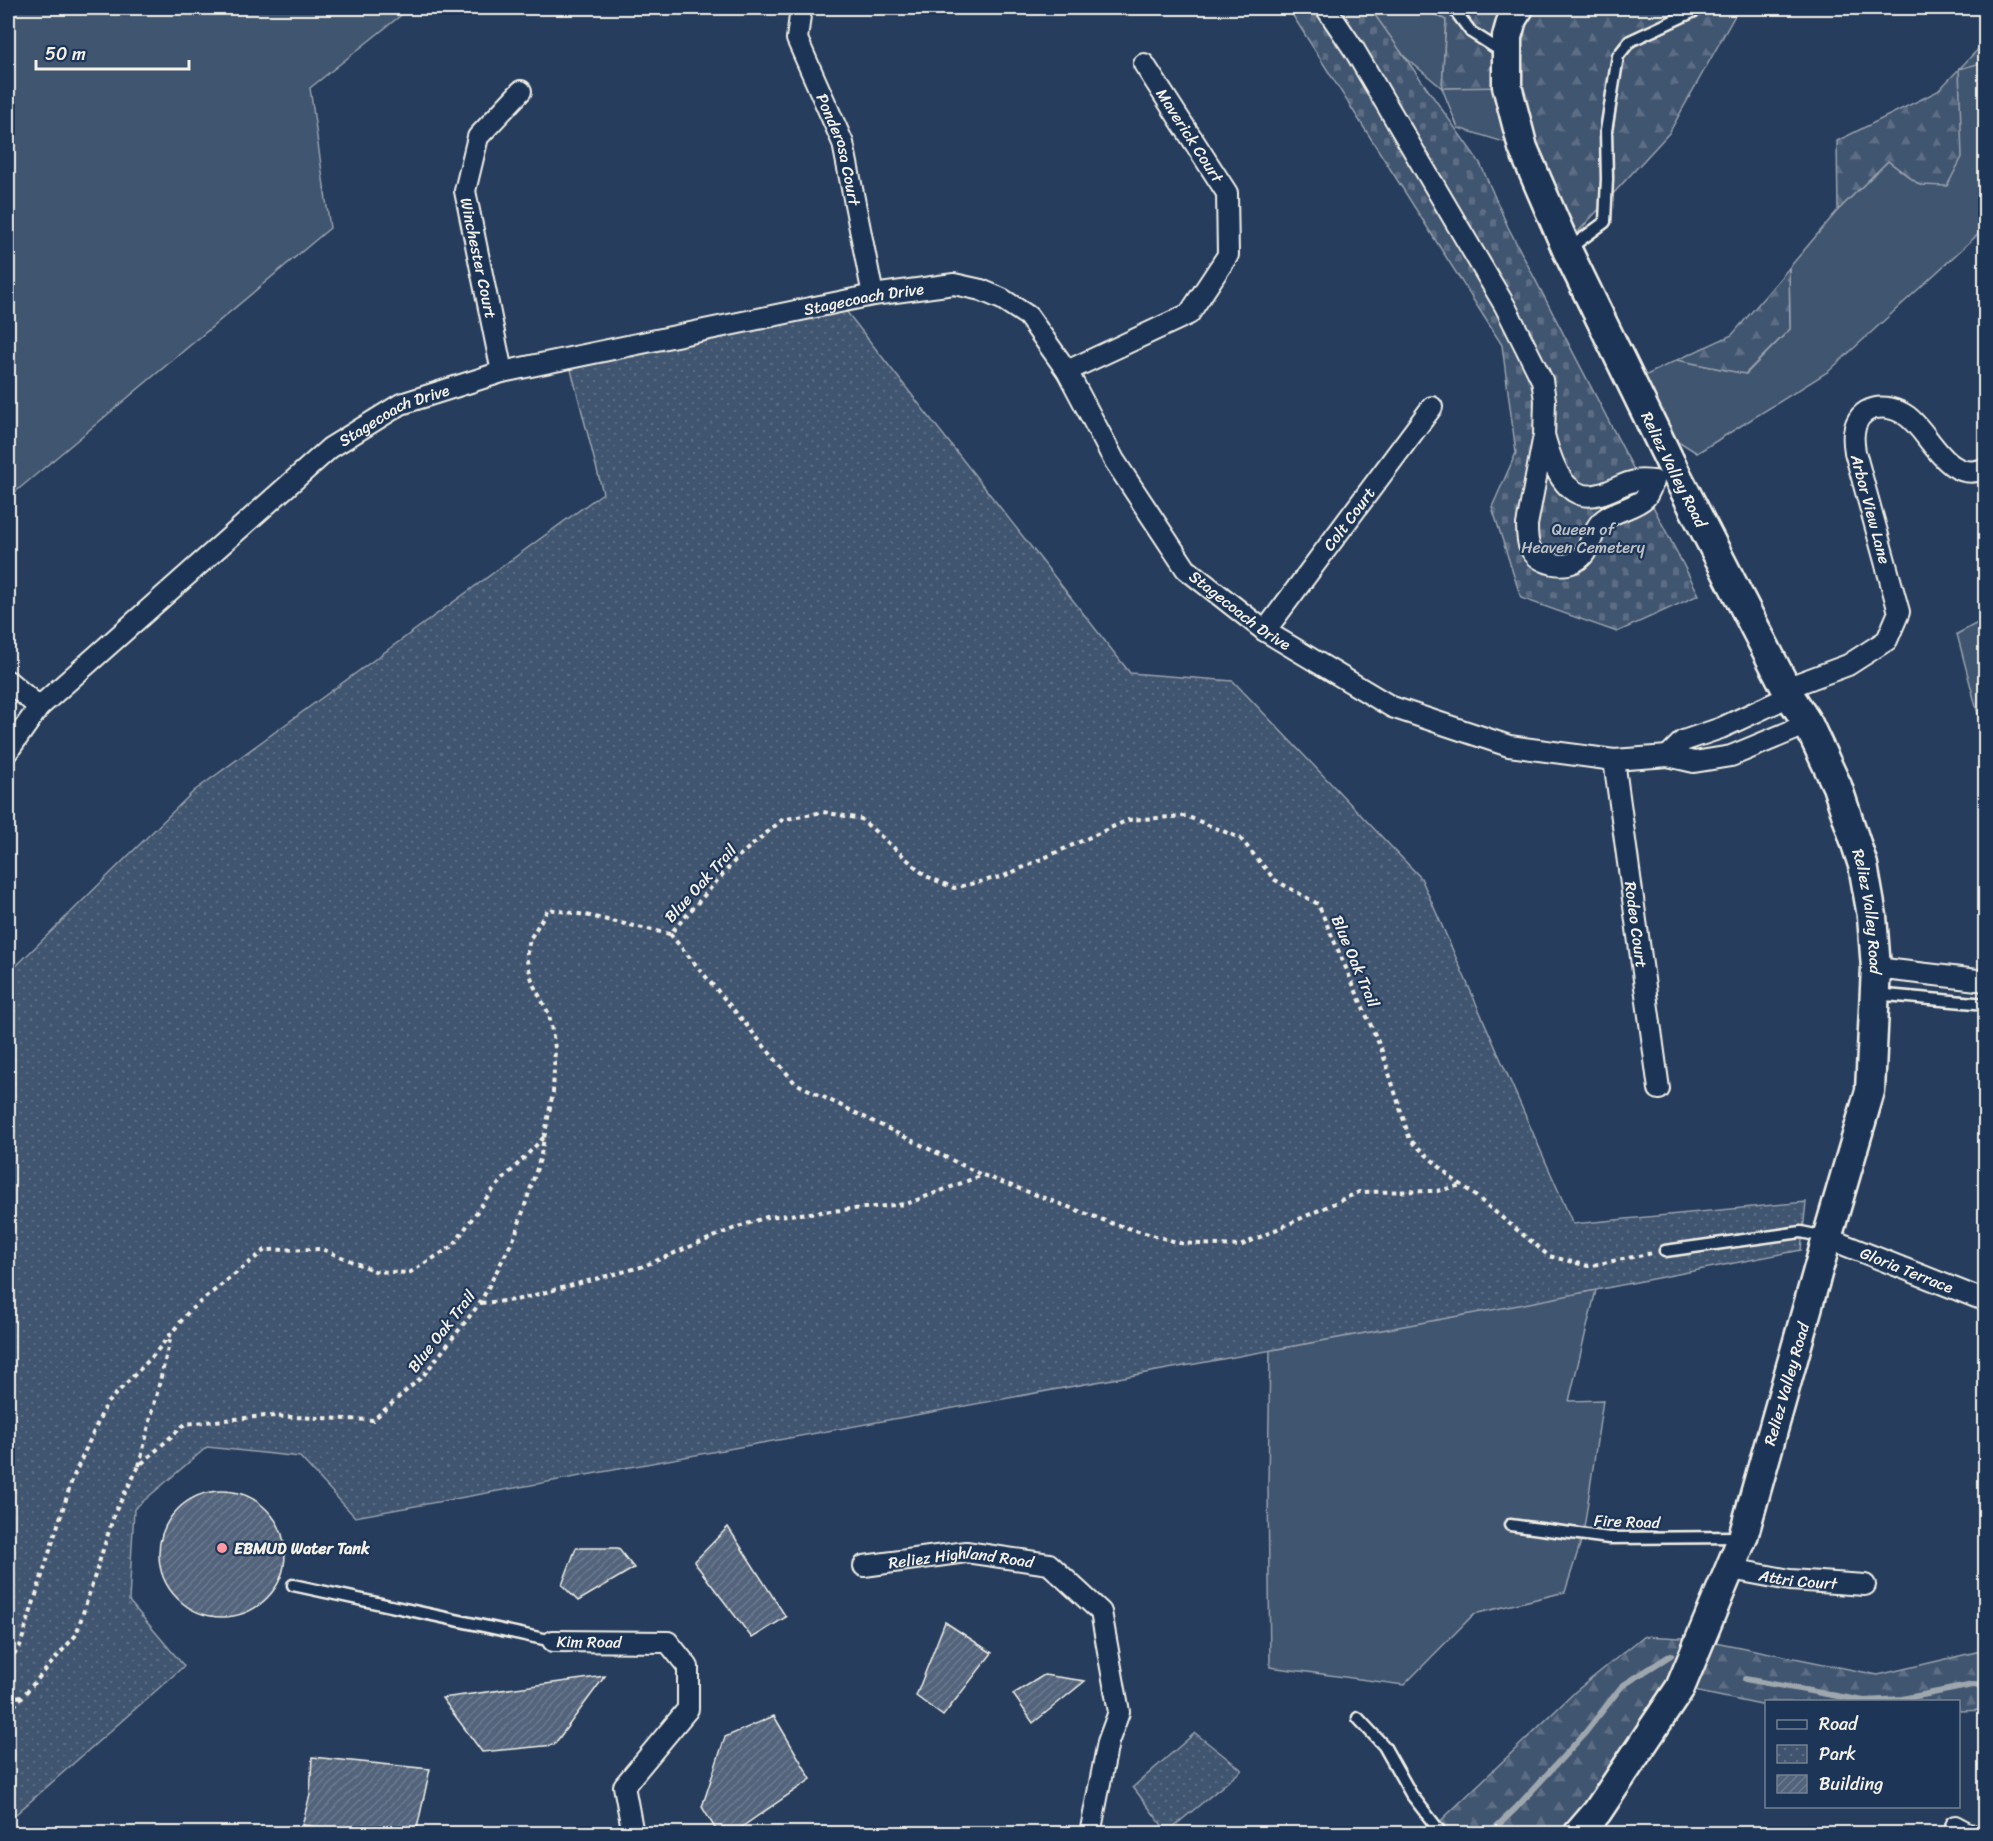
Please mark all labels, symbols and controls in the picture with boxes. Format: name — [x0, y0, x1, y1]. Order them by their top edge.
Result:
scale bar — [36, 33, 189, 71]
text: 50 m — [45, 38, 86, 70]
street label: Maverick Court — [1148, 82, 1231, 189]
street label: Ponderosa Court — [808, 88, 869, 209]
street label: Winchester Court — [452, 195, 505, 321]
street label: Stagecoach Drive — [801, 274, 926, 324]
street label: Stagecoach Drive — [333, 375, 453, 455]
street label: Reliez Valley Road — [1633, 406, 1716, 534]
street label: Arbor View Lane — [1842, 450, 1899, 567]
street label: Colt Court — [1315, 481, 1383, 557]
park label: Queen of Heaven Cemetery — [1521, 515, 1646, 562]
street label: Stagecoach Drive — [1183, 563, 1297, 659]
street label: Blue Oak Trail — [657, 837, 744, 930]
street label: Reliez Valley Road — [1843, 845, 1890, 976]
street label: Rodeo Court — [1616, 880, 1656, 970]
street label: Blue Oak Trail — [1323, 910, 1388, 1012]
street label: Gloria Terrace — [1856, 1239, 1958, 1302]
street label: Blue Oak Trail — [400, 1283, 483, 1379]
street label: Reliez Valley Road — [1755, 1318, 1818, 1449]
street label: Fire Road — [1593, 1506, 1662, 1537]
place label: EBMUD Water Tank — [234, 1534, 370, 1563]
street label: Reliez Highland Road — [887, 1538, 1037, 1578]
marker: EBMUD Water Tank — [215, 1541, 229, 1555]
street label: Attri Court — [1755, 1560, 1839, 1598]
street label: Kim Road — [556, 1627, 623, 1657]
legend — [1765, 1700, 1960, 1808]
text: Road — [1819, 1708, 1859, 1740]
text: Park — [1819, 1738, 1856, 1770]
text: Building — [1819, 1768, 1883, 1800]

